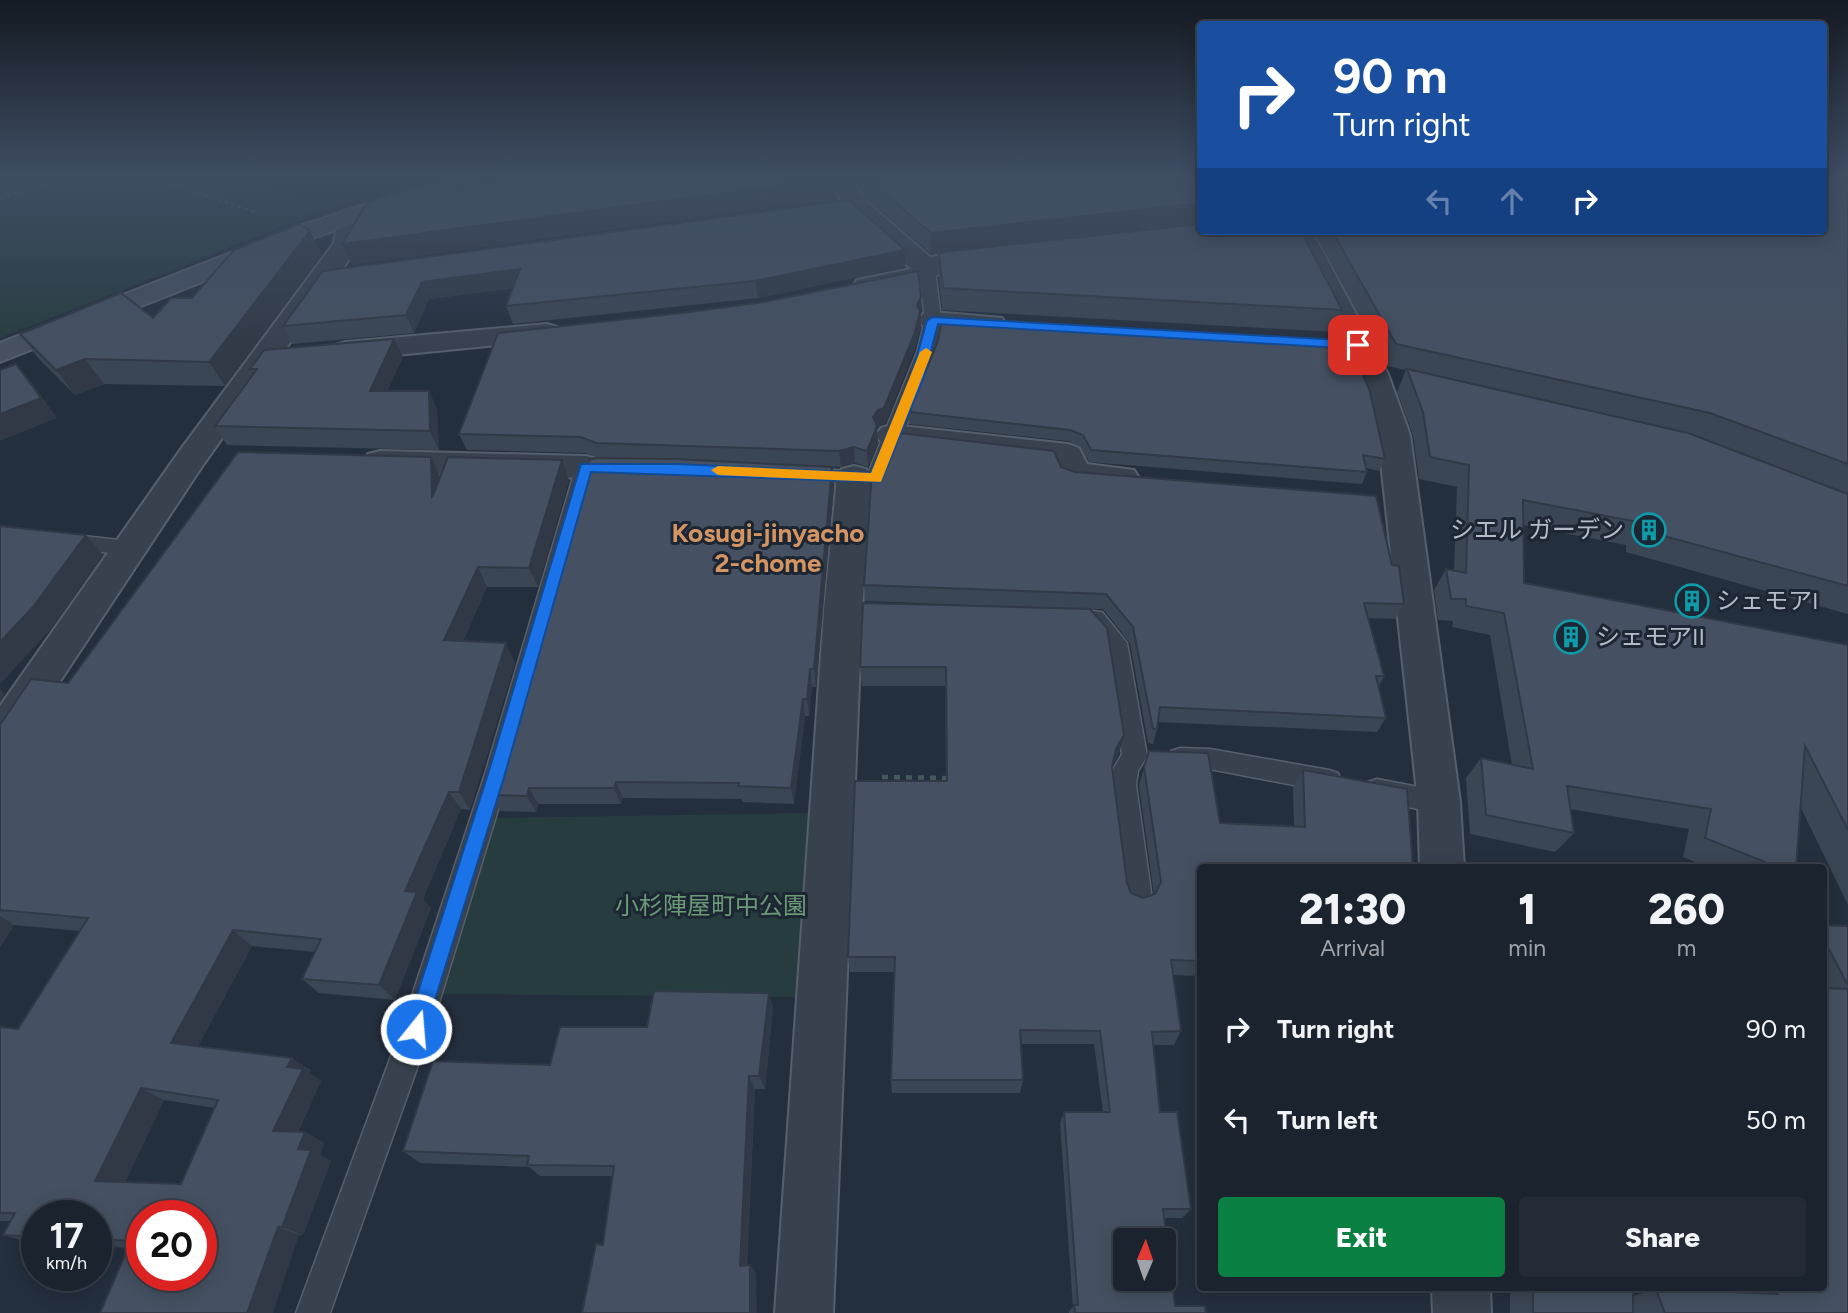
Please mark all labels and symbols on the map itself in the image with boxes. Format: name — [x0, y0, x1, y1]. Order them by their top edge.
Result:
pin — [1328, 315, 1388, 375]
building icon: シエル ガーデン — [1630, 511, 1668, 549]
place label: シエル ガーデン — [1450, 515, 1624, 544]
district label: Kosugi-jinyacho 2-chome — [672, 517, 864, 579]
building icon: シェモアI — [1673, 582, 1711, 620]
place label: シェモアI — [1716, 586, 1819, 615]
building icon: シェモアII — [1552, 618, 1590, 656]
place label: シェモアII — [1596, 622, 1705, 651]
park label: 小杉陣屋町中公園 — [615, 891, 807, 920]
position arrow — [379, 992, 453, 1066]
speed limit sign: 20 — [126, 1200, 217, 1291]
north arrow — [1113, 1228, 1176, 1292]

